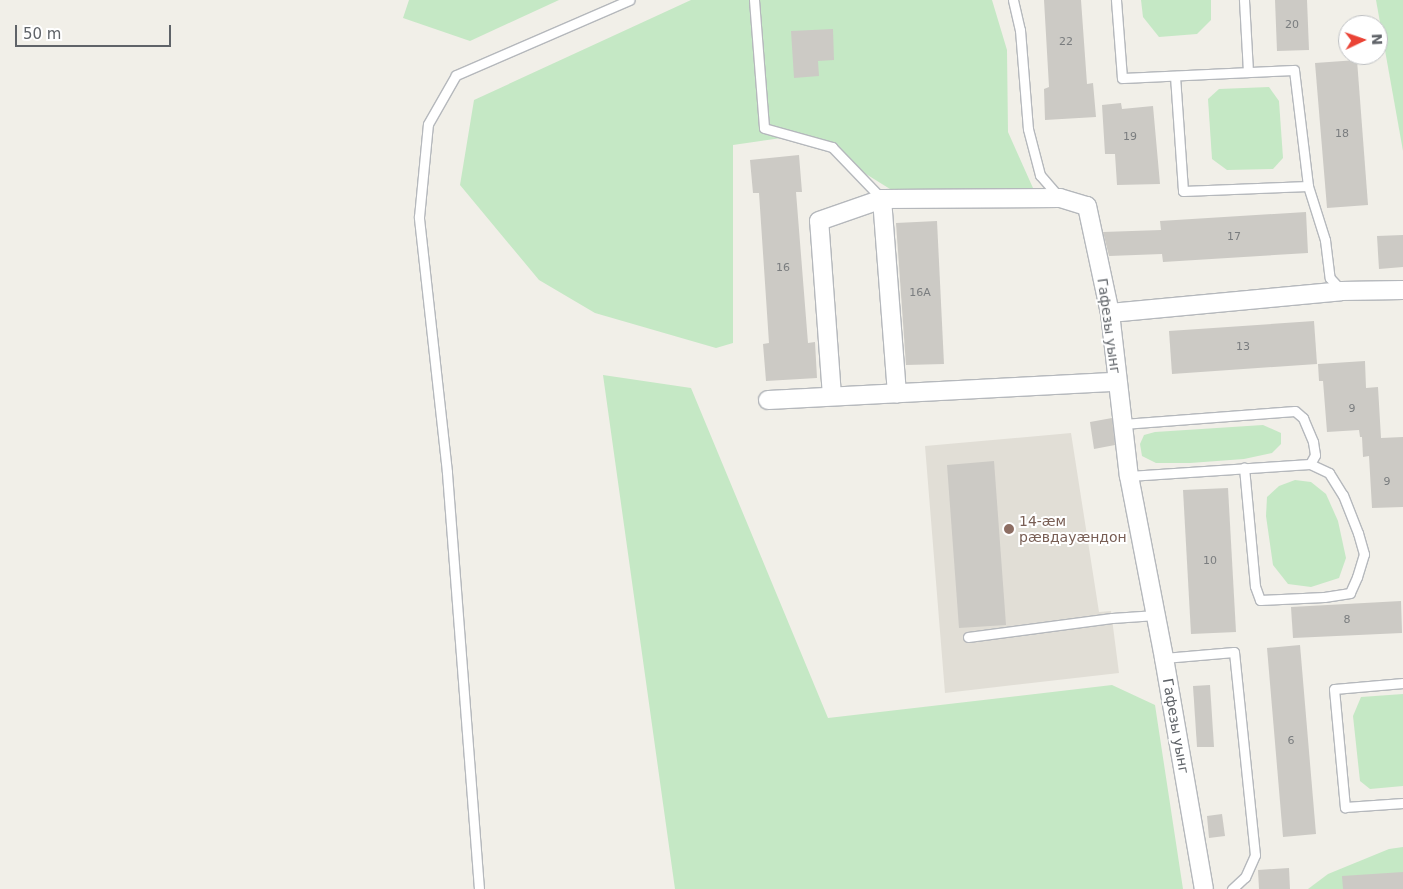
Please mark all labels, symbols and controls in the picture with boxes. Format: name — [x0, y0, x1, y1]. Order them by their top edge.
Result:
scale bar — [18, 15, 174, 47]
north arrow — [1338, 15, 1388, 65]
house number: 20 — [1285, 18, 1299, 32]
text: 50 m — [23, 25, 61, 43]
text: N — [1369, 33, 1385, 46]
house number: 22 — [1059, 35, 1073, 49]
house number: 18 — [1335, 127, 1349, 141]
house number: 19 — [1123, 130, 1137, 144]
house number: 17 — [1227, 230, 1241, 244]
house number: 16 — [776, 261, 790, 275]
street label: Гафезы уынг — [1094, 277, 1124, 375]
house number: 16A — [909, 286, 931, 300]
house number: 13 — [1236, 340, 1250, 354]
house number: 9 — [1349, 402, 1355, 416]
house number: 9 — [1384, 475, 1390, 489]
place label: 14-æм рӕвдауӕндон — [1019, 513, 1127, 546]
marker: 14-æм рӕвдауӕндон — [1003, 523, 1015, 535]
house number: 10 — [1203, 554, 1217, 568]
house number: 8 — [1344, 613, 1350, 627]
street label: Гафезы уынг — [1159, 677, 1193, 775]
house number: 6 — [1288, 734, 1294, 748]

